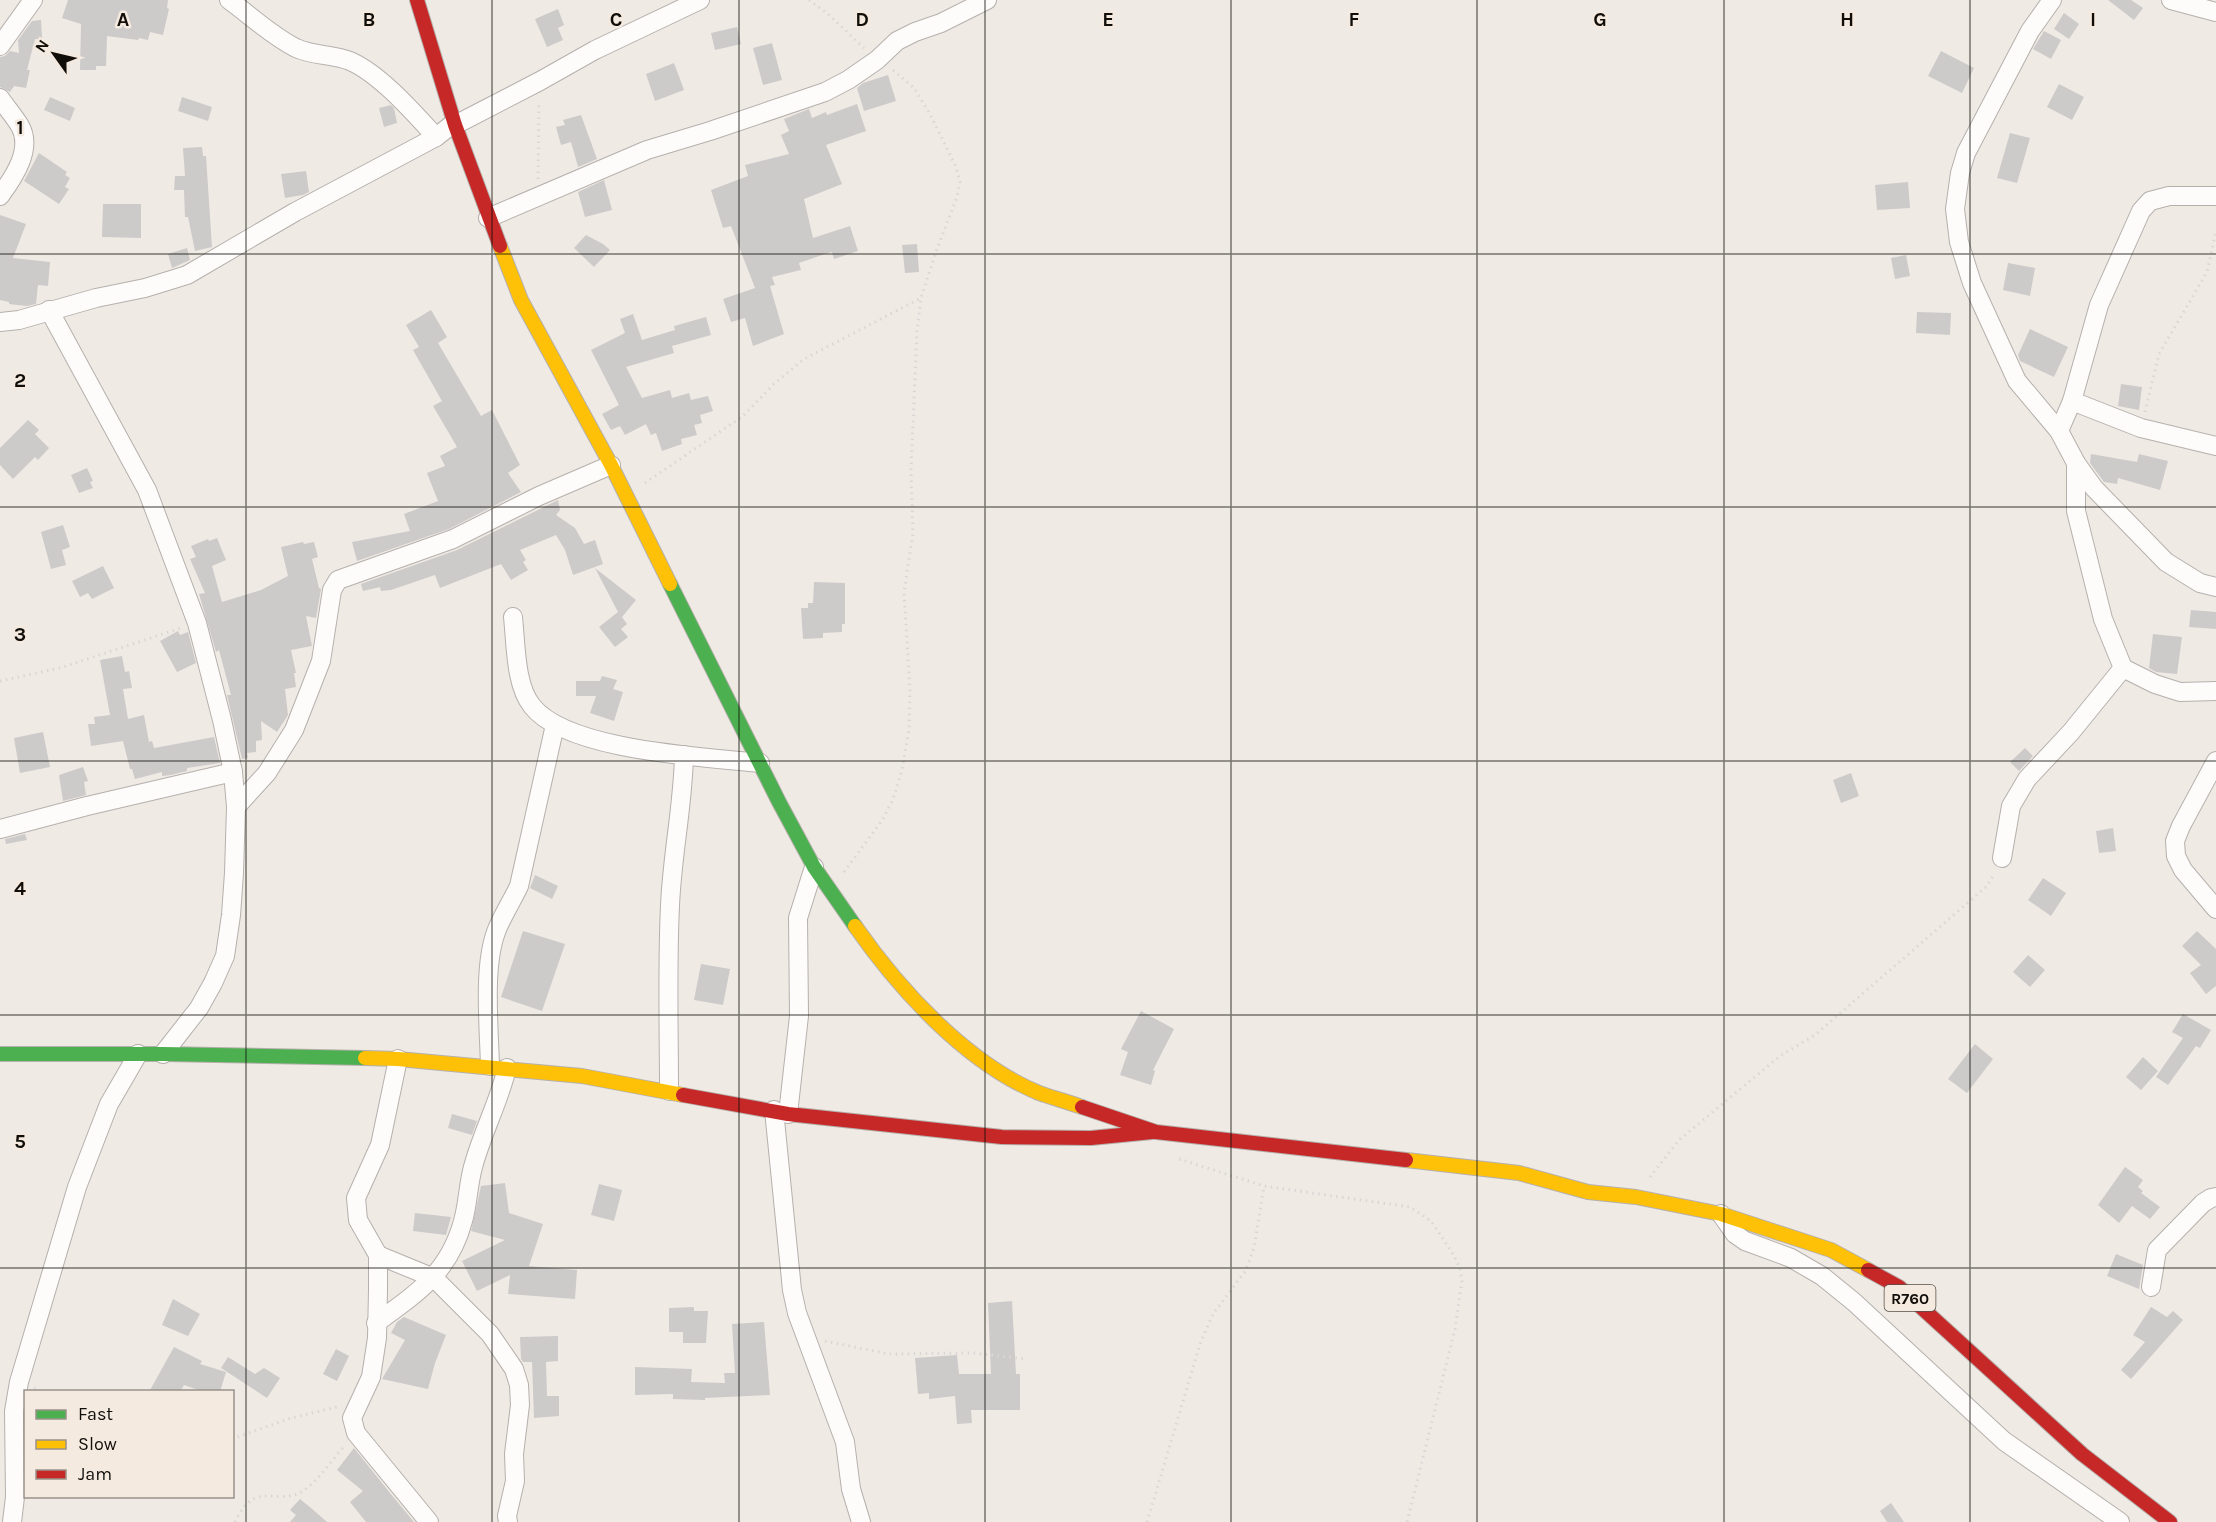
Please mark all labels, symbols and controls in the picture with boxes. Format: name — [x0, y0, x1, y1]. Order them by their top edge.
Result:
text: A — [117, 8, 130, 31]
text: B — [363, 8, 375, 31]
text: C — [610, 8, 622, 31]
text: D — [855, 8, 869, 31]
text: E — [1102, 8, 1114, 31]
text: F — [1349, 8, 1360, 31]
text: G — [1593, 8, 1607, 31]
text: H — [1840, 8, 1854, 31]
text: I — [2090, 8, 2096, 31]
north arrow — [24, 24, 84, 84]
text: N — [31, 36, 53, 56]
text: 1 — [16, 116, 24, 139]
text: 2 — [14, 369, 26, 392]
text: 3 — [14, 623, 26, 646]
text: 4 — [14, 877, 26, 900]
text: 5 — [14, 1130, 26, 1153]
road number: R760 — [1884, 1285, 1936, 1311]
legend — [24, 1390, 234, 1498]
text: Fast — [78, 1403, 113, 1425]
text: Slow — [78, 1433, 117, 1455]
text: Jam — [78, 1463, 112, 1485]

